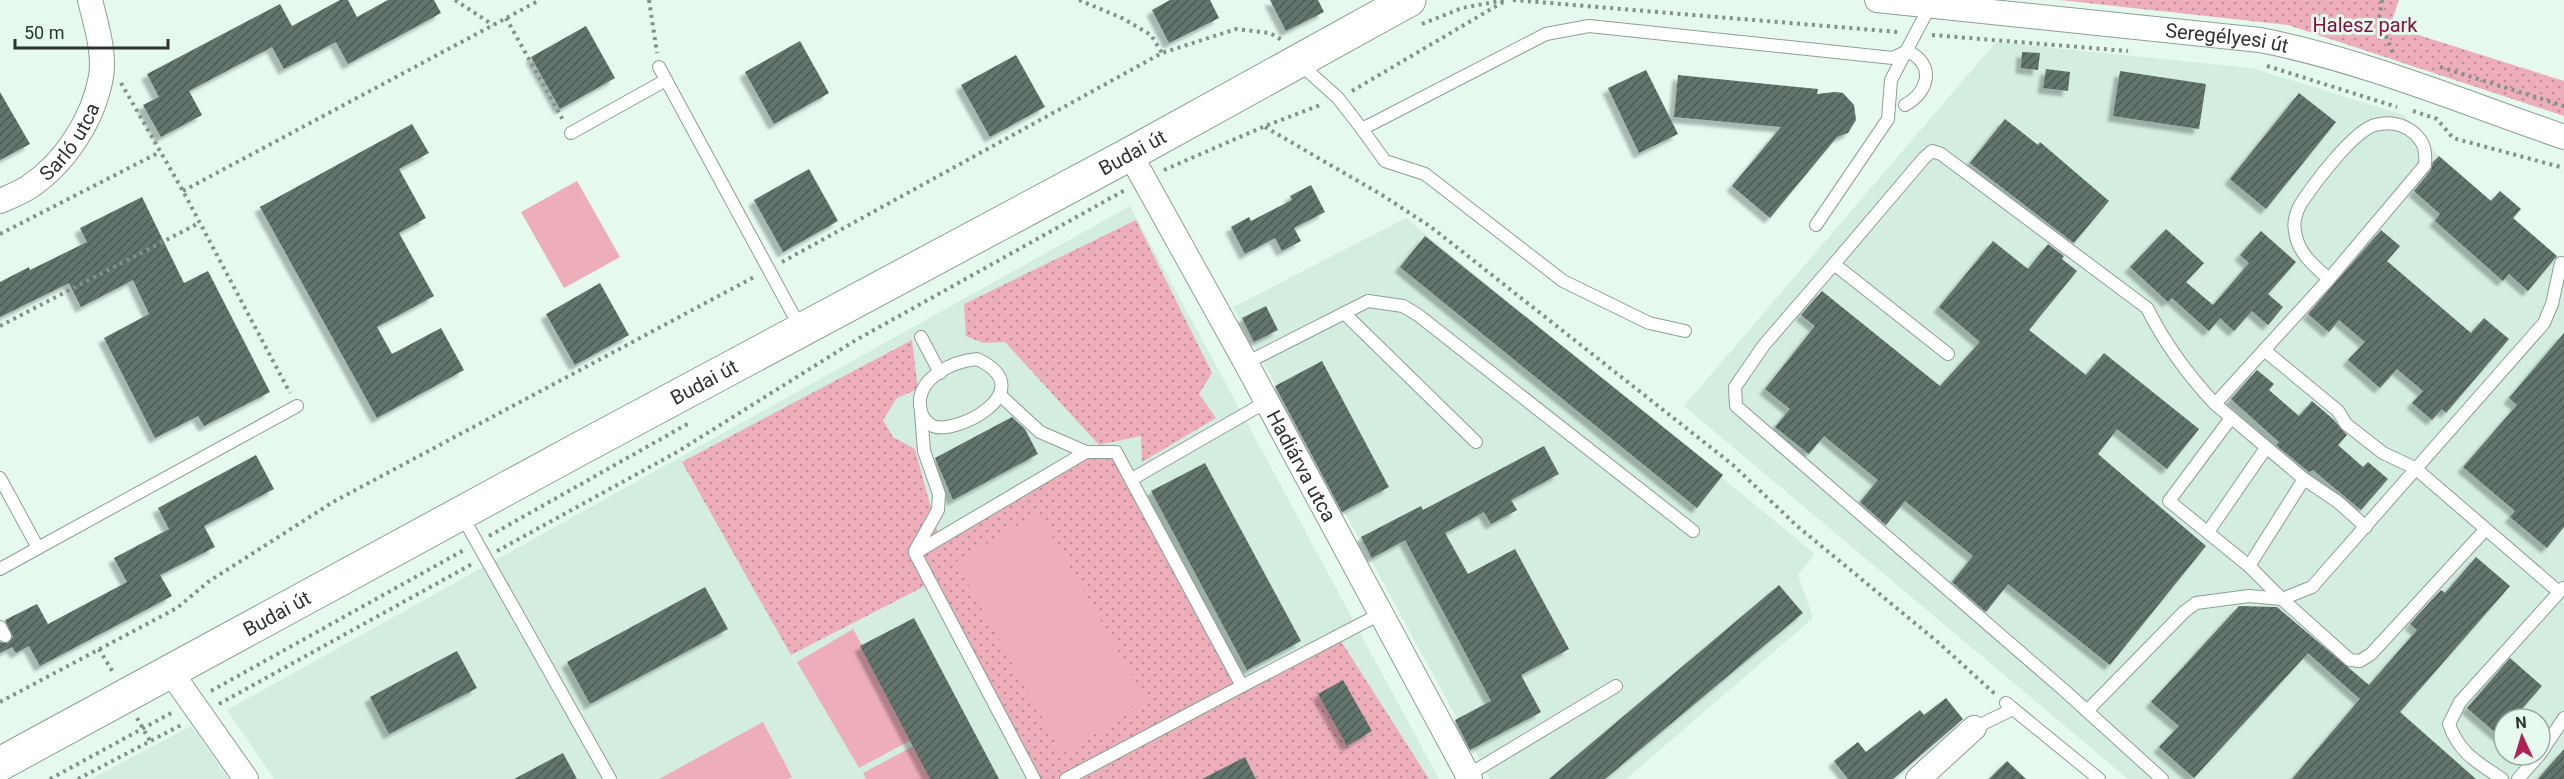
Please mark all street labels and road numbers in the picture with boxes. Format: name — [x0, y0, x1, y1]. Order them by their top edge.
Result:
street label: Seregélyesi út — [2164, 18, 2291, 58]
street label: Sarló utca — [34, 99, 105, 186]
street label: Budai út — [1095, 124, 1170, 180]
street label: Budai út — [666, 354, 742, 410]
street label: Hadiárva utca — [1262, 406, 1341, 526]
street label: Budai út — [239, 585, 315, 641]

